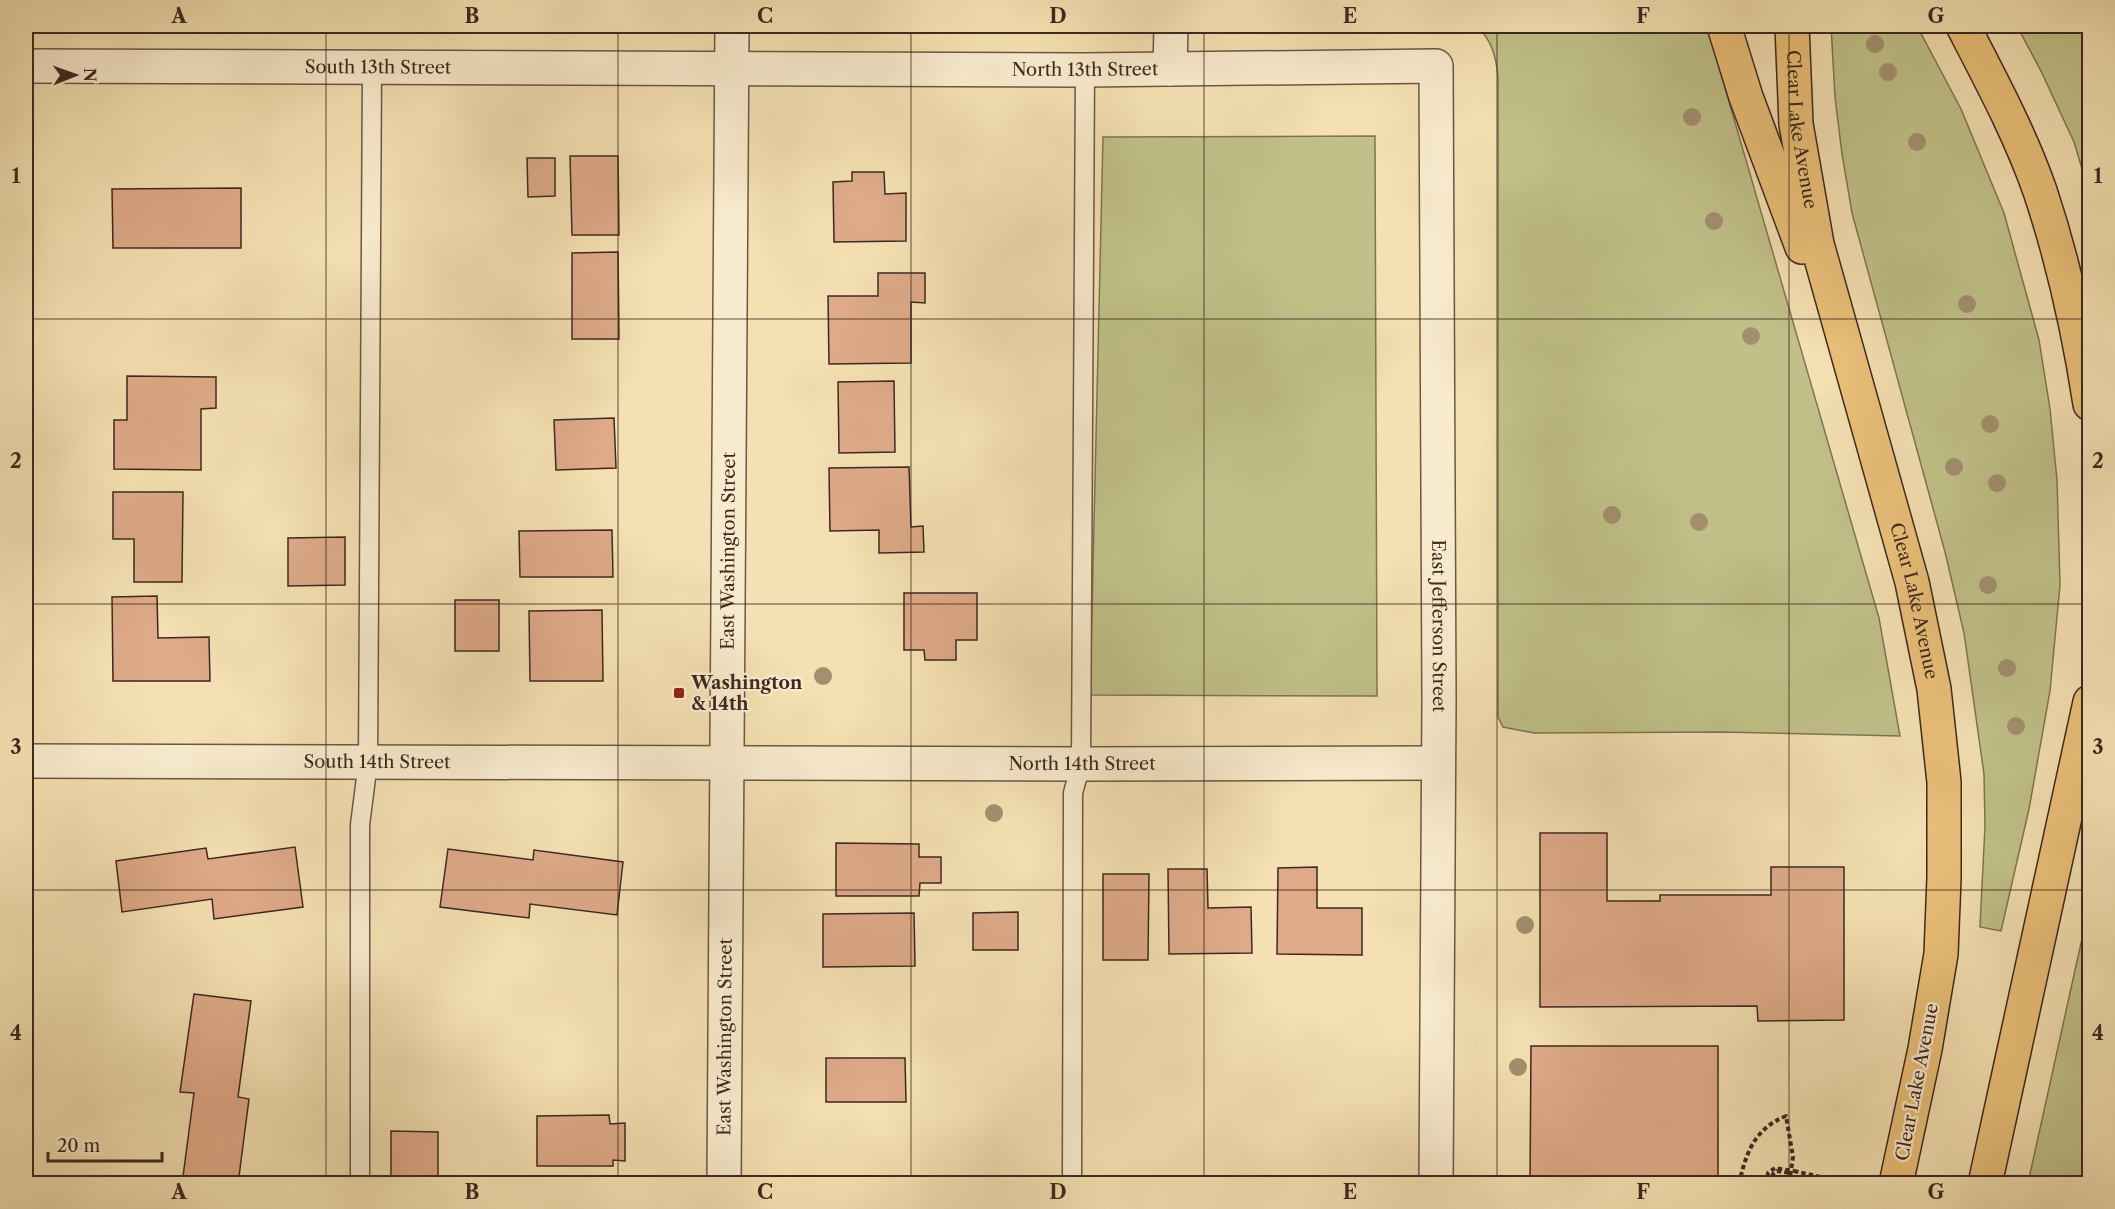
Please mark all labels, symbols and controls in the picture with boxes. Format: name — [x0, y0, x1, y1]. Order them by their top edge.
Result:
text: A — [170, 4, 187, 28]
text: B — [465, 4, 480, 28]
text: C — [757, 4, 773, 28]
text: D — [1049, 4, 1067, 28]
text: E — [1343, 4, 1357, 28]
text: F — [1636, 4, 1650, 28]
text: G — [1928, 4, 1945, 28]
north arrow — [45, 45, 105, 105]
street label: Clear Lake Avenue — [1782, 49, 1822, 211]
street label: South 13th Street — [305, 56, 452, 79]
street label: North 13th Street — [1012, 58, 1159, 81]
text: N — [80, 68, 100, 82]
text: 1 — [12, 164, 21, 188]
text: 1 — [2094, 164, 2103, 188]
text: 2 — [10, 449, 22, 473]
text: 2 — [2092, 449, 2104, 473]
street label: East Washington Street — [717, 451, 740, 650]
street label: Clear Lake Avenue — [1885, 520, 1943, 681]
street label: East Jefferson Street — [1427, 539, 1450, 713]
place label: Washington & 14th — [690, 672, 803, 715]
marker: Washington & 14th — [672, 686, 686, 700]
text: 3 — [10, 735, 22, 759]
text: 3 — [2092, 735, 2104, 759]
street label: South 14th Street — [303, 751, 451, 773]
street label: North 14th Street — [1008, 753, 1156, 775]
street label: East Washington Street — [713, 937, 737, 1136]
street label: Clear Lake Avenue — [1891, 1001, 1943, 1163]
text: 4 — [10, 1021, 22, 1045]
text: 4 — [2092, 1021, 2104, 1045]
scale bar — [48, 1125, 162, 1163]
text: 20 m — [57, 1135, 101, 1157]
text: A — [170, 1180, 187, 1204]
text: B — [465, 1180, 480, 1204]
text: C — [757, 1180, 773, 1204]
text: D — [1049, 1180, 1067, 1204]
text: E — [1343, 1180, 1357, 1204]
text: F — [1636, 1180, 1650, 1204]
text: G — [1928, 1180, 1945, 1204]

